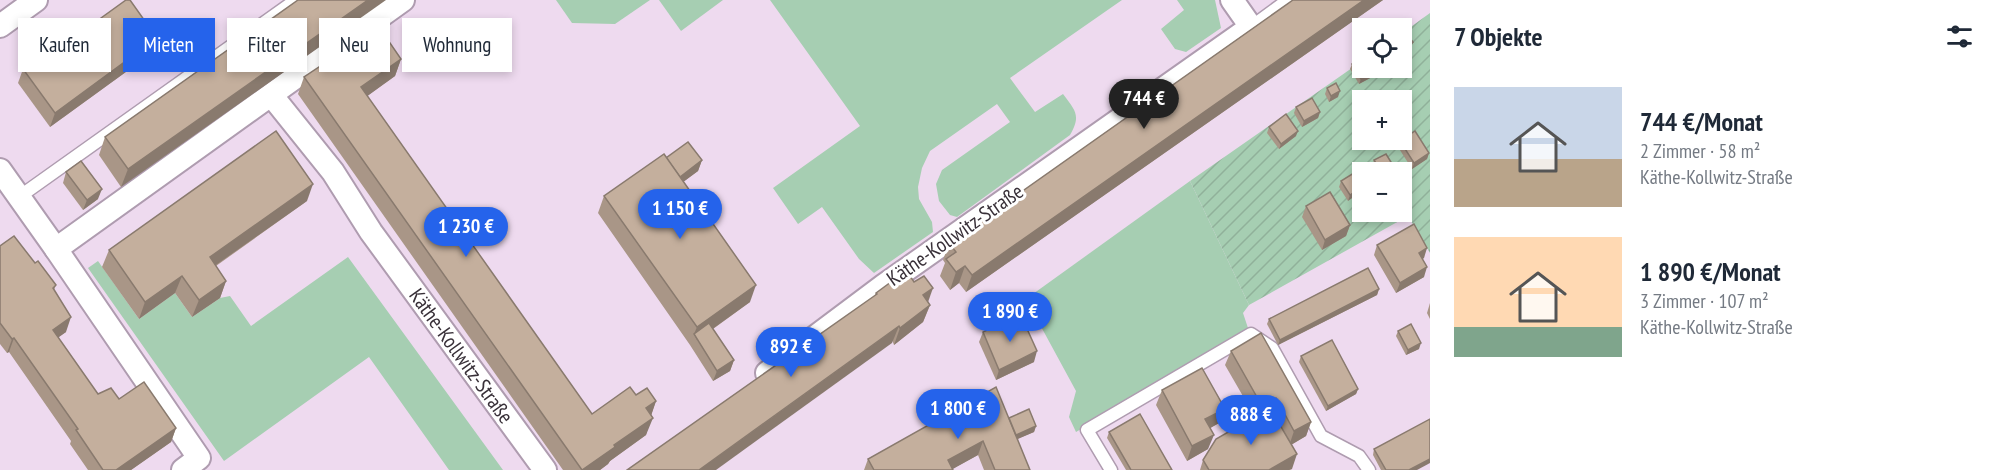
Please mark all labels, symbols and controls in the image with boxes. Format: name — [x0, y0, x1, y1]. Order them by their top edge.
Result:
chip: Kaufen — [18, 18, 111, 72]
chip: Mieten — [123, 18, 215, 72]
chip: Filter — [227, 18, 307, 72]
chip: Neu — [319, 18, 390, 72]
chip: Wohnung — [402, 18, 512, 72]
map controls — [1352, 18, 1412, 222]
button: locate — [1352, 18, 1412, 78]
text: 7 Objekte — [1454, 20, 1543, 53]
icon: filters — [1943, 20, 1976, 53]
pin: 744 € — [1102, 79, 1186, 130]
text: 744 € — [1123, 85, 1165, 111]
button: + — [1352, 90, 1412, 150]
text: 744 €/Monat — [1640, 105, 1763, 138]
icon: home — [1502, 111, 1574, 183]
text: 2 Zimmer · 58 m² — [1640, 138, 1760, 164]
button: − — [1352, 162, 1412, 222]
text: Käthe-Kollwitz-Straße — [1640, 164, 1793, 190]
street label: Käthe-Kollwitz-Straße — [881, 177, 1028, 292]
pin: 1 150 € — [625, 189, 735, 240]
text: 1 150 € — [652, 195, 708, 221]
pin: 1 230 € — [411, 207, 521, 258]
text: 1 230 € — [438, 213, 494, 239]
text: 1 890 €/Monat — [1640, 255, 1781, 288]
icon: home — [1502, 261, 1574, 333]
street label: Käthe-Kollwitz-Straße — [403, 283, 520, 429]
text: 3 Zimmer · 107 m² — [1640, 288, 1769, 314]
pin: 1 890 € — [955, 292, 1065, 343]
text: 1 890 € — [982, 298, 1038, 324]
text: Käthe-Kollwitz-Straße — [1640, 314, 1793, 340]
pin: 892 € — [749, 327, 833, 378]
text: 892 € — [770, 333, 812, 359]
pin: 1 800 € — [903, 389, 1013, 440]
text: 1 800 € — [930, 395, 986, 421]
pin: 888 € — [1209, 395, 1293, 446]
text: 888 € — [1230, 401, 1272, 427]

